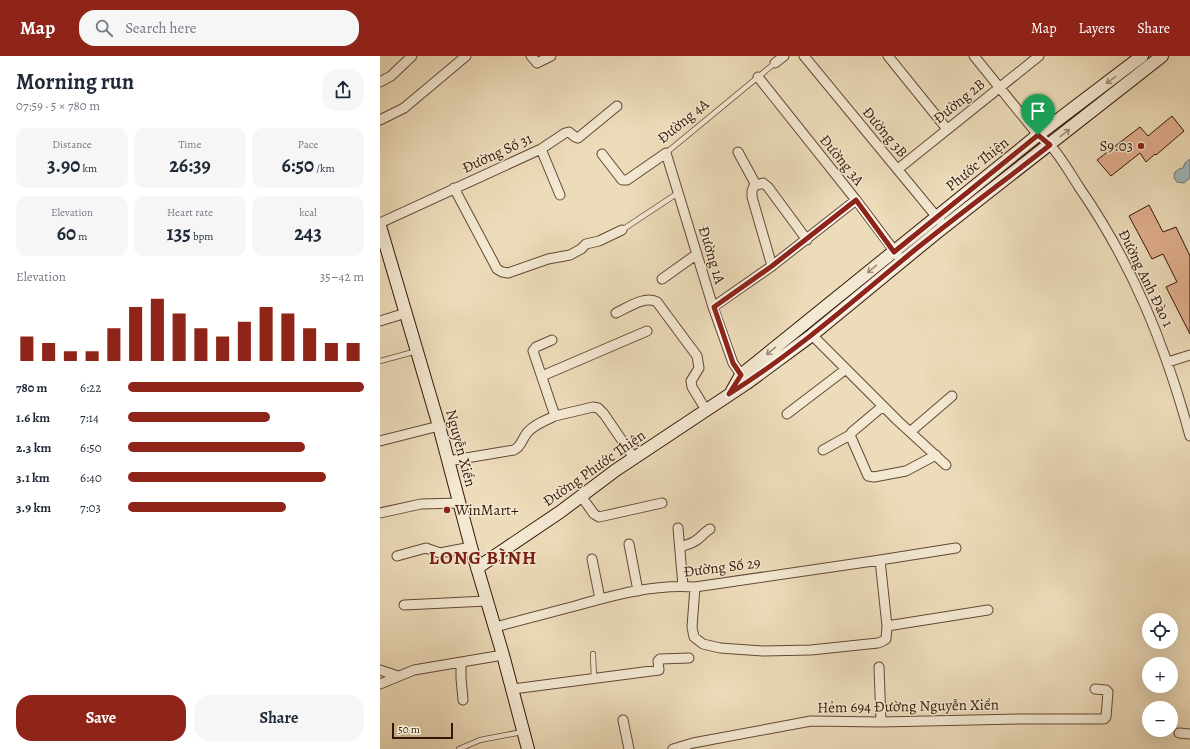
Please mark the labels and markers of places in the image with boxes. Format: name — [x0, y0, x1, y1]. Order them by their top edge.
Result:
pin — [1021, 94, 1055, 135]
place label: S9.03 — [1099, 136, 1133, 156]
marker: S9.03 — [1136, 141, 1146, 151]
place label: WinMart+ — [454, 500, 519, 520]
marker: WinMart+ — [442, 505, 452, 515]

